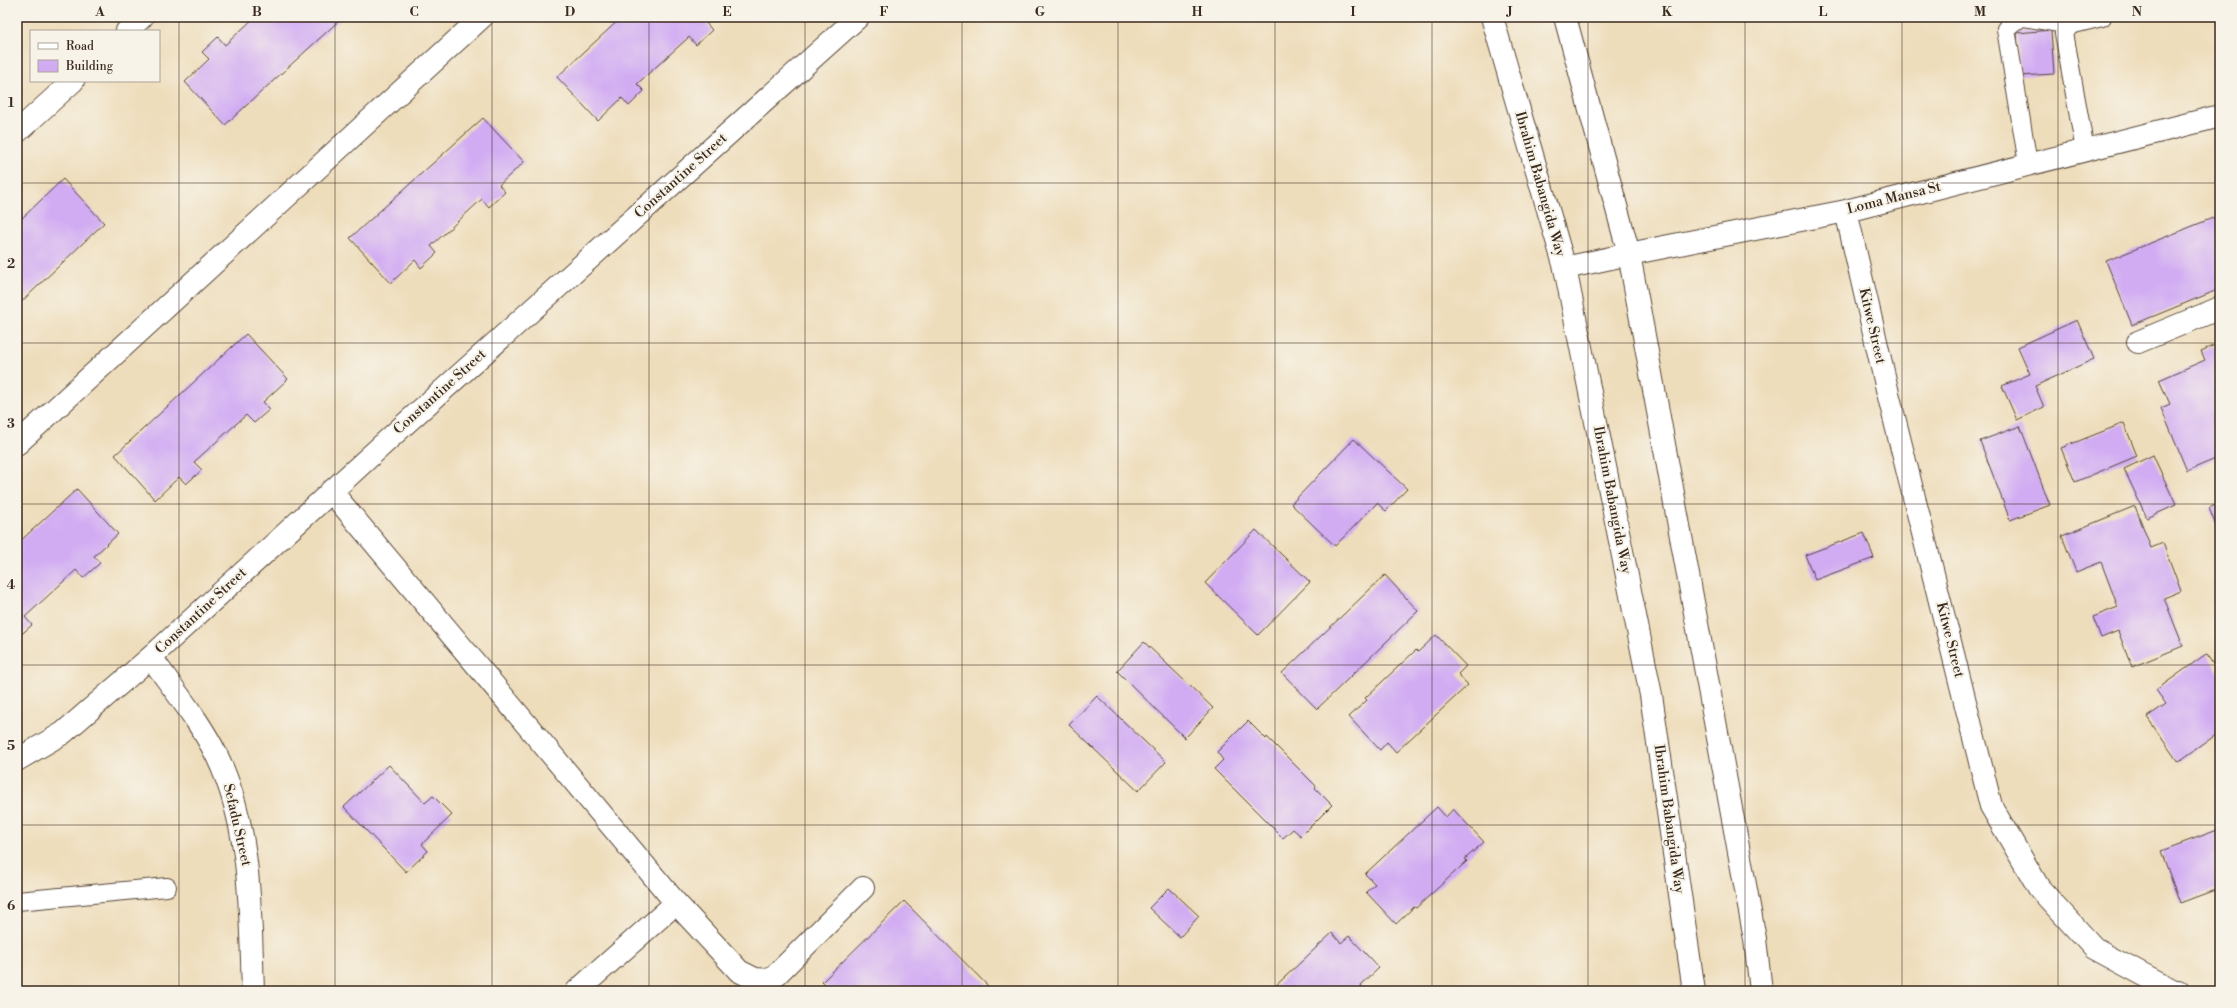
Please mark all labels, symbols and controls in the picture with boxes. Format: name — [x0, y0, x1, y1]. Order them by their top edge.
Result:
text: A — [94, 4, 105, 20]
text: B — [252, 4, 262, 20]
text: C — [409, 4, 419, 20]
text: D — [565, 4, 575, 20]
text: E — [722, 4, 732, 20]
text: F — [879, 4, 889, 20]
text: G — [1035, 4, 1046, 20]
text: H — [1192, 4, 1203, 20]
text: I — [1350, 4, 1356, 20]
text: J — [1505, 4, 1513, 20]
text: K — [1662, 4, 1673, 20]
text: L — [1819, 4, 1828, 20]
text: M — [1974, 4, 1986, 20]
text: N — [2132, 4, 2143, 20]
legend — [30, 30, 160, 82]
text: Road — [66, 39, 94, 54]
text: Building — [65, 59, 114, 74]
text: 1 — [8, 95, 15, 111]
street label: Ibrahim Babangida Way — [1511, 109, 1569, 259]
street label: Constantine Street — [631, 130, 731, 222]
street label: Loma Mansa St — [1845, 178, 1943, 218]
text: 2 — [7, 256, 15, 272]
street label: Kitwe Street — [1855, 286, 1889, 366]
street label: Constantine Street — [390, 346, 490, 438]
text: 3 — [7, 416, 15, 432]
street label: Ibrahim Babangida Way — [1589, 425, 1635, 576]
street label: Constantine Street — [151, 564, 251, 658]
text: 4 — [7, 577, 16, 593]
street label: Kitwe Street — [1932, 600, 1968, 680]
text: 5 — [7, 738, 15, 754]
street label: Ibrahim Babangida Way — [1650, 743, 1688, 895]
street label: Sefadu Street — [219, 782, 255, 868]
text: 6 — [7, 898, 15, 914]

